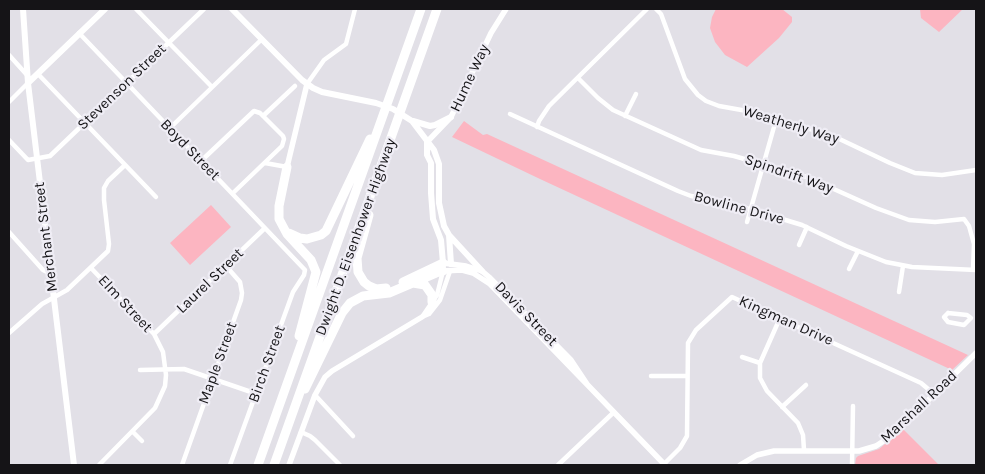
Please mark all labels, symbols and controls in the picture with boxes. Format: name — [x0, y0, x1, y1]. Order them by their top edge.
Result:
street label: Stevenson Street — [74, 40, 170, 134]
street label: Hume Way — [447, 41, 493, 115]
street label: Weatherly Way — [741, 102, 841, 148]
street label: Boyd Street — [156, 116, 224, 184]
street label: Dwight D. Eisenhower Highway — [312, 136, 400, 338]
street label: Spindrift Way — [742, 150, 836, 198]
street label: Merchant Street — [30, 181, 62, 293]
street label: Bowline Drive — [692, 187, 786, 229]
street label: Laurel Street — [173, 245, 247, 317]
street label: Elm Street — [94, 272, 156, 336]
street label: Davis Street — [491, 278, 561, 350]
street label: Kingman Drive — [736, 292, 836, 350]
street label: Maple Street — [195, 319, 241, 407]
street label: Birch Street — [245, 323, 289, 405]
street label: Marshall Road — [877, 367, 961, 447]

